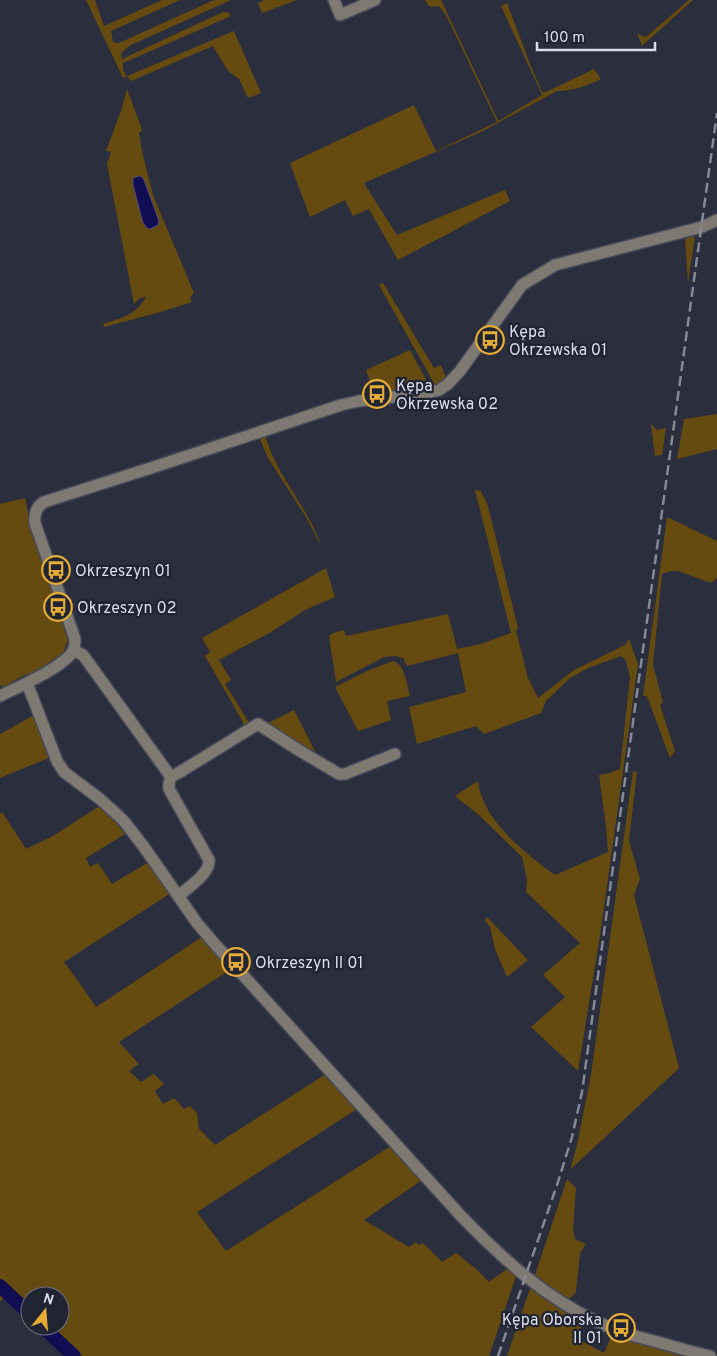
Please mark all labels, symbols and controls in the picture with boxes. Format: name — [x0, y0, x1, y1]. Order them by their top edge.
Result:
scale bar — [537, 20, 654, 52]
text: 100 m — [544, 29, 585, 48]
place label: Kępa Okrzewska 01 — [509, 323, 607, 361]
bus stop icon: Kępa Okrzewska 01 — [475, 325, 505, 355]
place label: Kępa Okrzewska 02 — [396, 377, 498, 415]
bus stop icon: Kępa Okrzewska 02 — [362, 379, 392, 409]
bus stop icon: Okrzeszyn 01 — [41, 555, 71, 585]
place label: Okrzeszyn 01 — [75, 562, 171, 582]
bus stop icon: Okrzeszyn 02 — [43, 592, 73, 622]
place label: Okrzeszyn 02 — [77, 599, 176, 619]
bus stop icon: Okrzeszyn II 01 — [221, 947, 251, 977]
place label: Okrzeszyn II 01 — [255, 954, 363, 974]
north arrow — [20, 1286, 70, 1336]
text: N — [41, 1290, 56, 1310]
place label: Kępa Oborska II 01 — [502, 1311, 602, 1349]
bus stop icon: Kępa Oborska II 01 — [606, 1313, 636, 1343]

